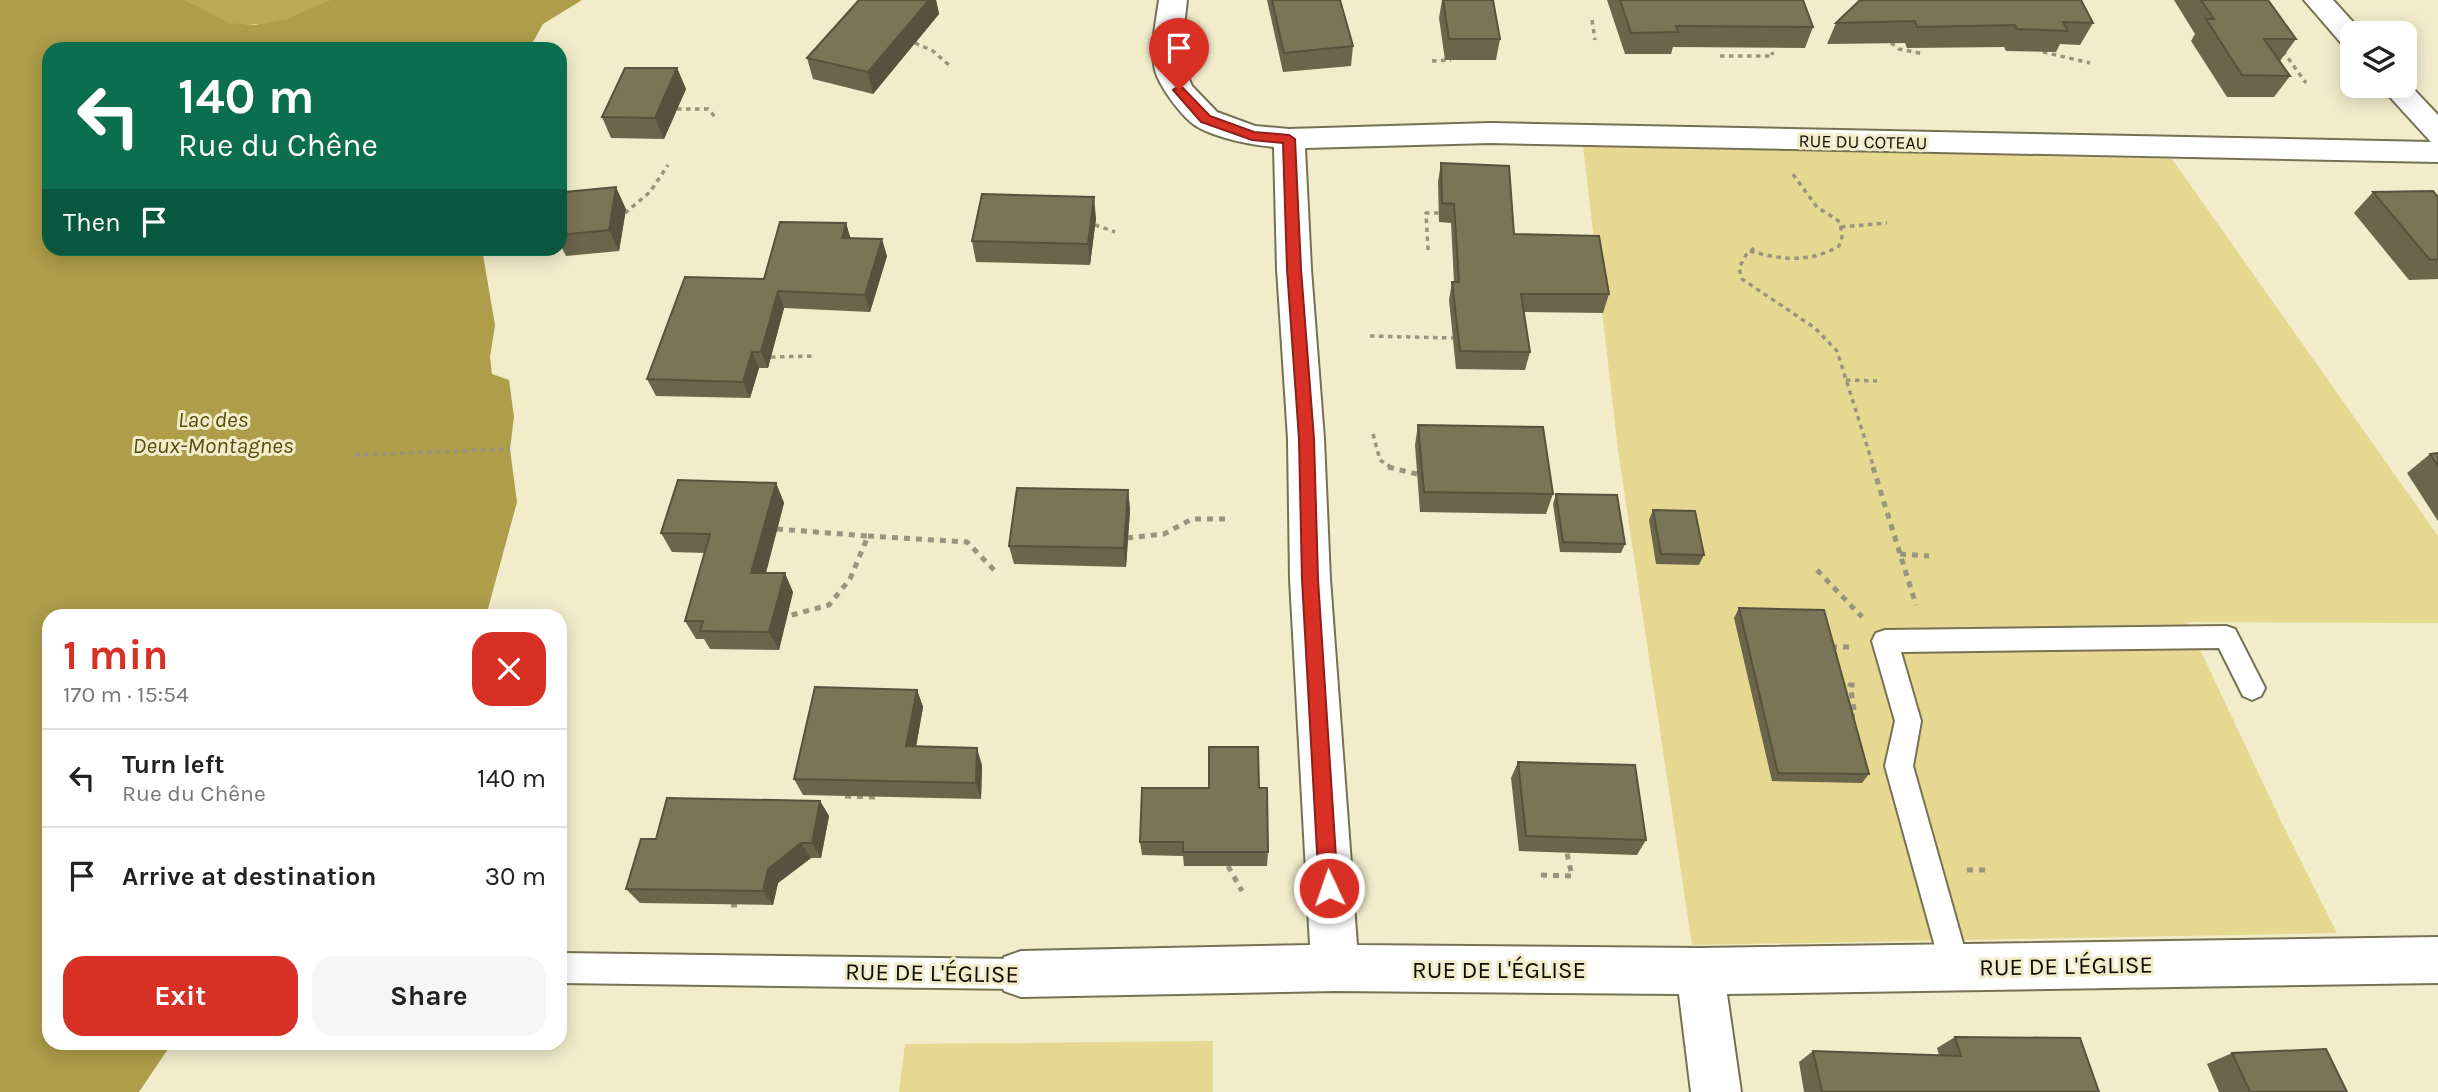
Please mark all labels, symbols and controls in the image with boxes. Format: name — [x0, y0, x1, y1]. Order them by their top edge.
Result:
pin — [1149, 18, 1209, 90]
map controls — [2340, 21, 2417, 98]
button: layers — [2340, 21, 2417, 98]
icon: arrive — [1160, 29, 1198, 67]
text: 140 m — [178, 68, 315, 125]
icon: left — [63, 70, 154, 161]
text: Rue du Chêne — [178, 127, 378, 164]
street label: RUE DU COTEAU — [1798, 130, 1928, 154]
icon: arrive — [135, 203, 173, 241]
text: Then — [63, 207, 121, 238]
water label: Lac des Deux-Montagnes — [132, 406, 294, 459]
text: 1 min — [63, 630, 168, 680]
button: close — [472, 632, 546, 706]
text: 170 m · 15:54 — [63, 681, 189, 708]
text: Turn left — [122, 749, 224, 780]
icon: left — [63, 759, 101, 797]
text: 140 m — [477, 763, 546, 794]
text: Rue du Chêne — [122, 780, 266, 807]
position arrow — [1292, 851, 1366, 925]
icon: arrive — [63, 857, 101, 895]
text: Arrive at destination — [122, 861, 376, 892]
text: 30 m — [485, 861, 546, 892]
street label: RUE DE L'ÉGLISE — [1979, 949, 2153, 982]
street label: RUE DE L'ÉGLISE — [1412, 955, 1586, 984]
button: Exit — [63, 956, 298, 1036]
button: Share — [312, 956, 546, 1036]
street label: RUE DE L'ÉGLISE — [845, 956, 1019, 989]

